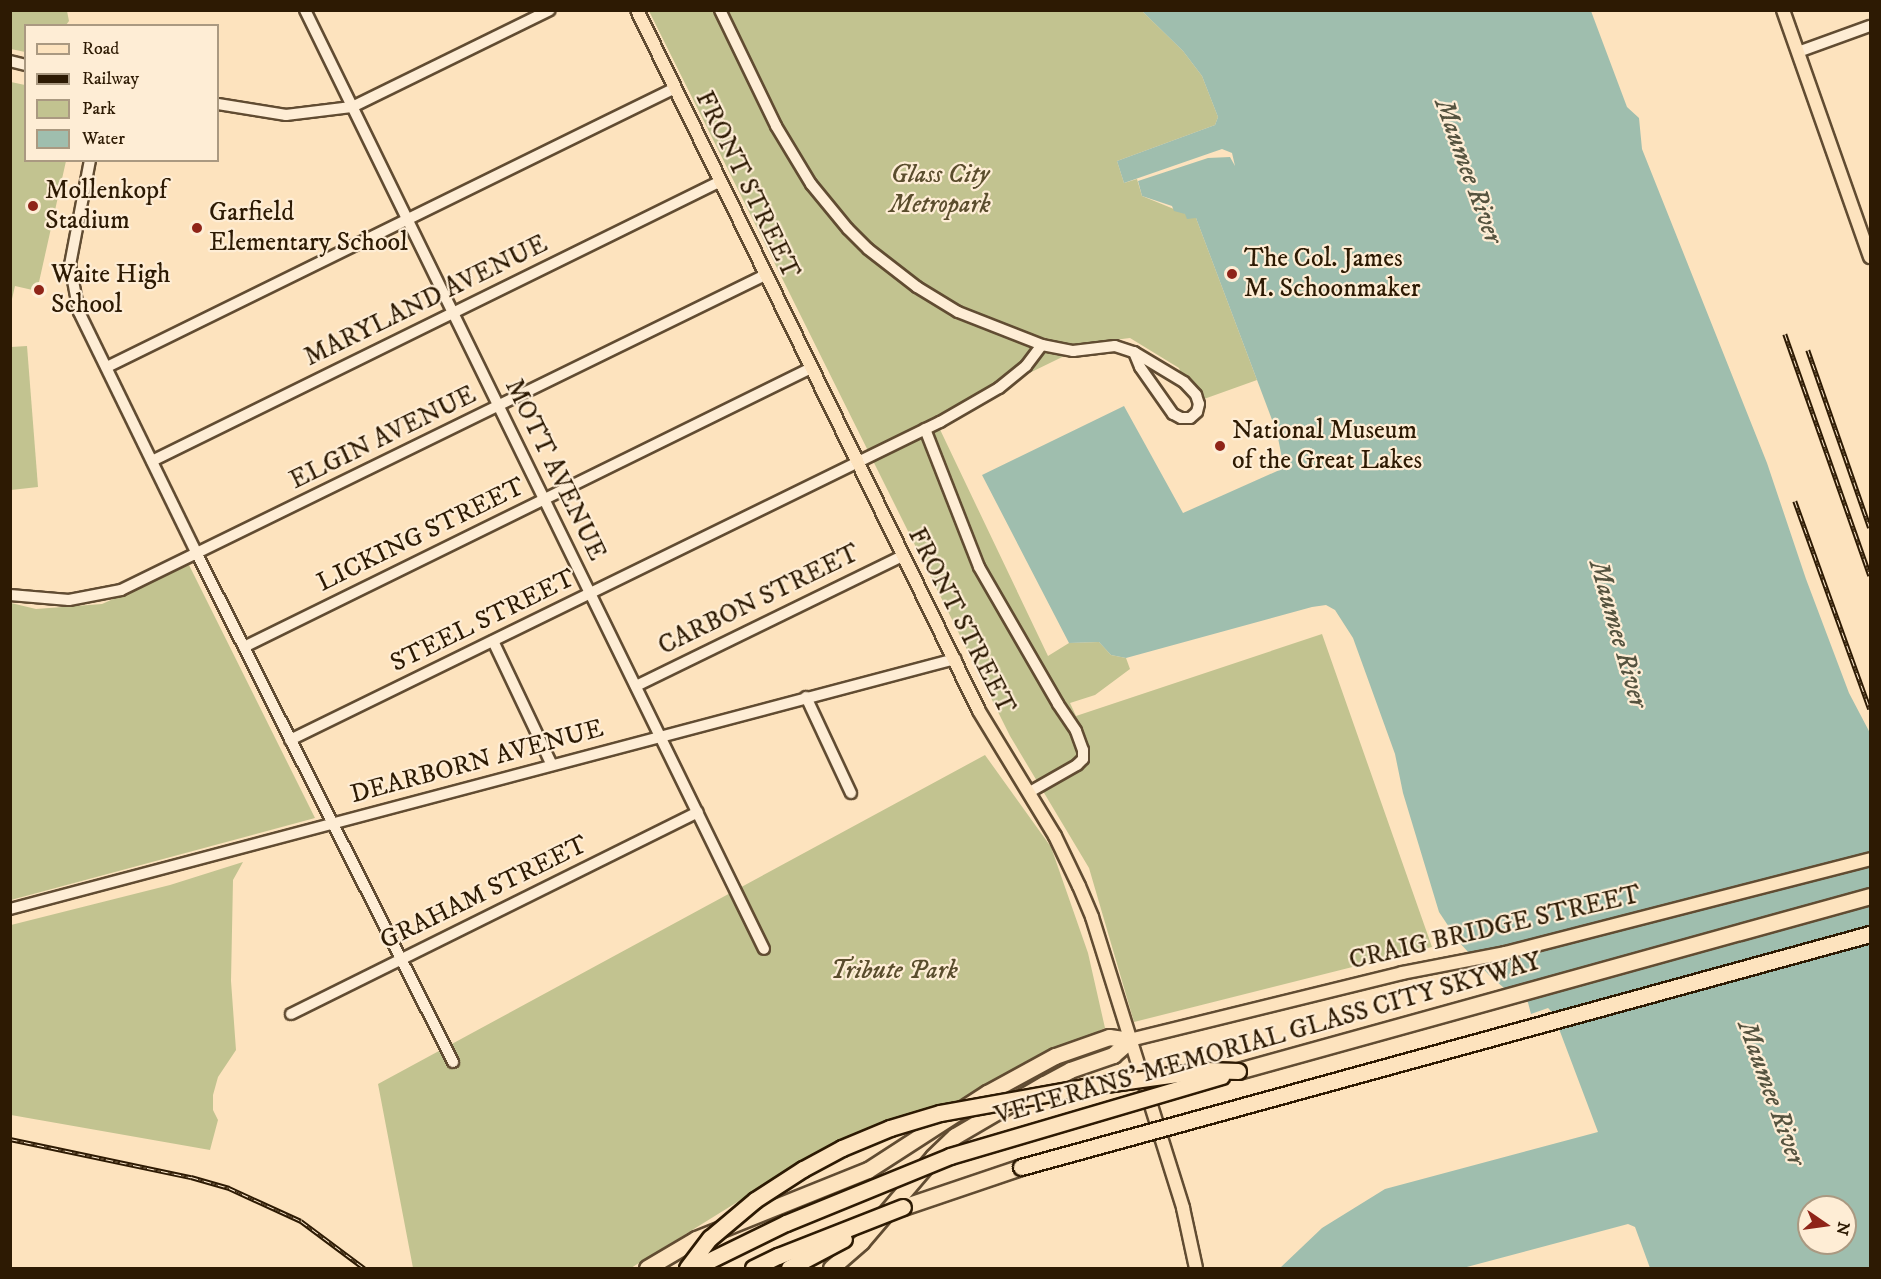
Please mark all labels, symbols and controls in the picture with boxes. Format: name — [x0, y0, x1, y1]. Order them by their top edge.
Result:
legend — [24, 24, 219, 162]
text: Road — [82, 38, 119, 60]
text: Railway — [82, 68, 139, 90]
street label: FRONT STREET — [688, 86, 806, 284]
water label: Maumee River — [1427, 94, 1509, 248]
text: Park — [82, 98, 116, 120]
text: Water — [82, 128, 125, 150]
park label: Glass City Metropark — [889, 159, 991, 220]
place label: Mollenkopf Stadium — [45, 175, 167, 236]
place label: Garfield Elementary School — [209, 197, 408, 258]
marker: Mollenkopf Stadium — [26, 199, 40, 213]
marker: Garfield Elementary School — [190, 221, 204, 235]
street label: MARYLAND AVENUE — [299, 229, 553, 373]
place label: The Col. James M. Schoonmaker — [1244, 243, 1420, 304]
place label: Waite High School — [51, 259, 170, 320]
marker: The Col. James M. Schoonmaker — [1225, 267, 1239, 281]
marker: Waite High School — [32, 283, 46, 297]
street label: MOTT AVENUE — [498, 374, 612, 566]
street label: ELGIN AVENUE — [285, 379, 481, 497]
place label: National Museum of the Great Lakes — [1232, 415, 1422, 476]
marker: National Museum of the Great Lakes — [1213, 439, 1227, 453]
street label: LICKING STREET — [312, 471, 530, 599]
street label: FRONT STREET — [901, 523, 1021, 719]
street label: CARBON STREET — [653, 538, 865, 662]
water label: Maumee River — [1581, 556, 1655, 712]
street label: STEEL STREET — [386, 563, 580, 679]
street label: DEARBORN AVENUE — [347, 713, 607, 811]
street label: GRAHAM STREET — [375, 829, 593, 957]
street label: CRAIG BRIDGE STREET — [1346, 879, 1644, 977]
street label: VETERANS' MEMORIAL GLASS CITY SKYWAY — [991, 946, 1545, 1132]
park label: Tribute Park — [830, 955, 958, 987]
water label: Maumee River — [1730, 1016, 1812, 1170]
north arrow — [1797, 1195, 1857, 1255]
text: N — [1831, 1220, 1854, 1237]

